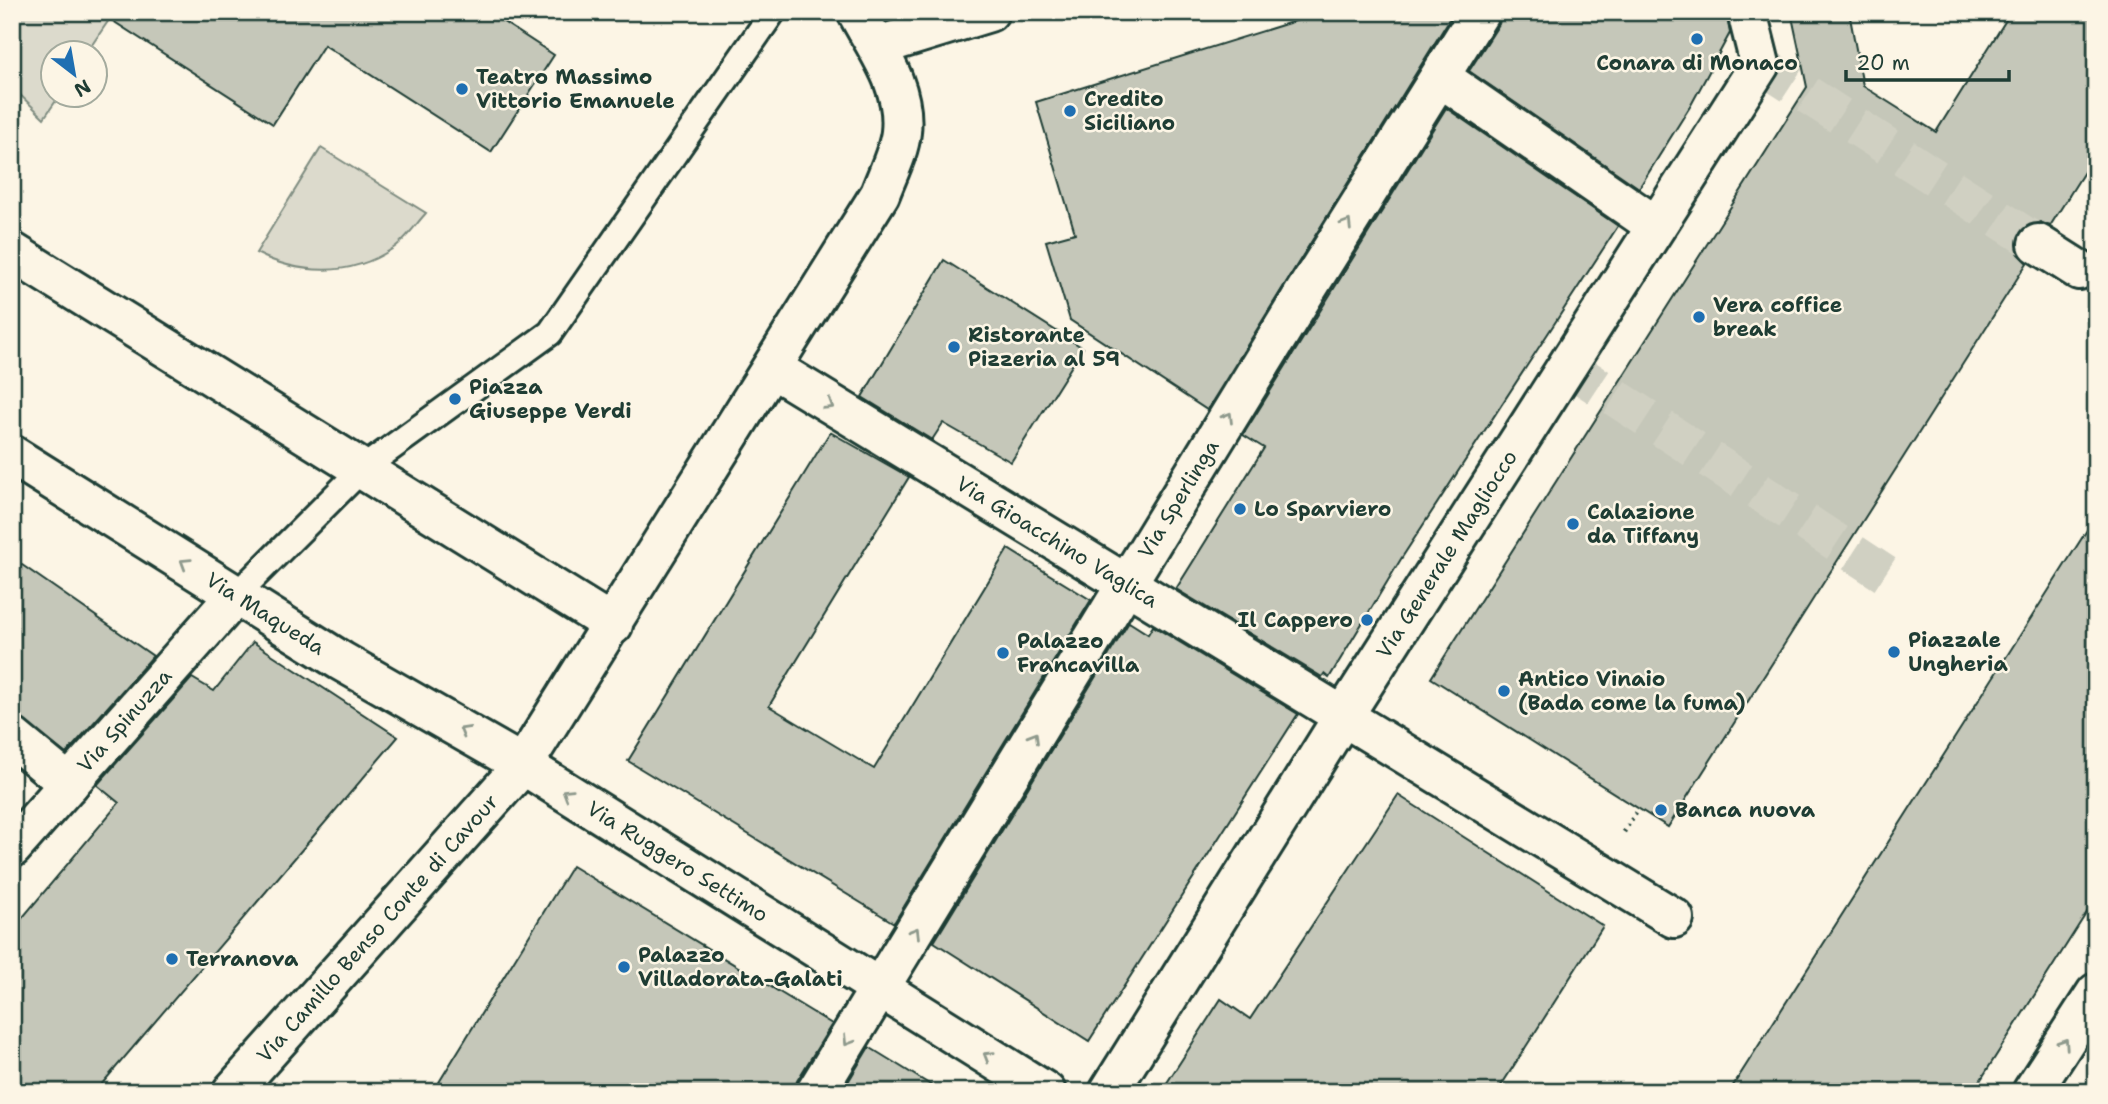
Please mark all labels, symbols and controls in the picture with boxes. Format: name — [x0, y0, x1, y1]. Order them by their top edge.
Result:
marker: Conara di Monaco — [1689, 31, 1705, 47]
north arrow — [38, 38, 108, 108]
scale bar — [1846, 38, 2008, 82]
place label: Conara di Monaco — [1596, 49, 1798, 77]
text: 20 m — [1856, 49, 1910, 77]
place label: Teatro Massimo Vittorio Emanuele — [476, 63, 675, 115]
text: N — [70, 74, 95, 103]
marker: Teatro Massimo Vittorio Emanuele — [454, 81, 470, 97]
place label: Credito Siciliano — [1084, 85, 1175, 137]
marker: Credito Siciliano — [1062, 103, 1078, 119]
one-way arrow — [1339, 218, 1352, 231]
place label: Vera coffice break — [1713, 291, 1842, 343]
marker: Vera coffice break — [1691, 309, 1707, 325]
place label: Ristorante Pizzeria al 59 — [968, 321, 1120, 373]
marker: Ristorante Pizzeria al 59 — [946, 339, 962, 355]
place label: Piazza Giuseppe Verdi — [469, 373, 632, 425]
marker: Piazza Giuseppe Verdi — [447, 391, 463, 407]
one-way arrow — [821, 397, 834, 410]
one-way arrow — [1220, 412, 1233, 425]
street label: Via Sperlinga — [1131, 434, 1225, 564]
street label: Via Generale Magliocco — [1370, 445, 1524, 664]
street label: Via Gioacchino Vaglica — [951, 470, 1163, 614]
place label: Lo Sparviero — [1254, 495, 1391, 523]
place label: Calazione da Tiffany — [1587, 498, 1699, 550]
marker: Lo Sparviero — [1232, 501, 1248, 517]
marker: Calazione da Tiffany — [1565, 516, 1581, 532]
one-way arrow — [180, 559, 193, 572]
street label: Via Maqueda — [201, 566, 330, 662]
place label: Il Cappero — [1237, 606, 1353, 634]
marker: Il Cappero — [1359, 612, 1375, 628]
place label: Piazzale Ungheria — [1908, 626, 2008, 678]
place label: Palazzo Francavilla — [1017, 627, 1140, 679]
marker: Piazzale Ungheria — [1886, 644, 1902, 660]
marker: Palazzo Francavilla — [995, 645, 1011, 661]
street label: Via Spinuzza — [71, 663, 178, 779]
place label: Antico Vinaio (Bada come la fuma) — [1518, 665, 1746, 717]
marker: Antico Vinaio (Bada come la fuma) — [1496, 683, 1512, 699]
one-way arrow — [459, 726, 471, 739]
one-way arrow — [1025, 732, 1038, 745]
street label: Via Camillo Benso Conte di Cavour — [251, 788, 505, 1069]
one-way arrow — [561, 788, 574, 801]
street label: Via Ruggero Settimo — [582, 794, 773, 929]
place label: Banca nuova — [1675, 796, 1816, 824]
marker: Banca nuova — [1653, 802, 1669, 818]
one-way arrow — [907, 926, 920, 939]
place label: Palazzo Villadorata-Galati — [638, 941, 843, 993]
place label: Terranova — [186, 945, 299, 973]
marker: Terranova — [164, 951, 180, 967]
marker: Palazzo Villadorata-Galati — [616, 959, 632, 975]
one-way arrow — [843, 1033, 856, 1046]
one-way arrow — [2056, 1037, 2069, 1050]
one-way arrow — [983, 1052, 996, 1065]

